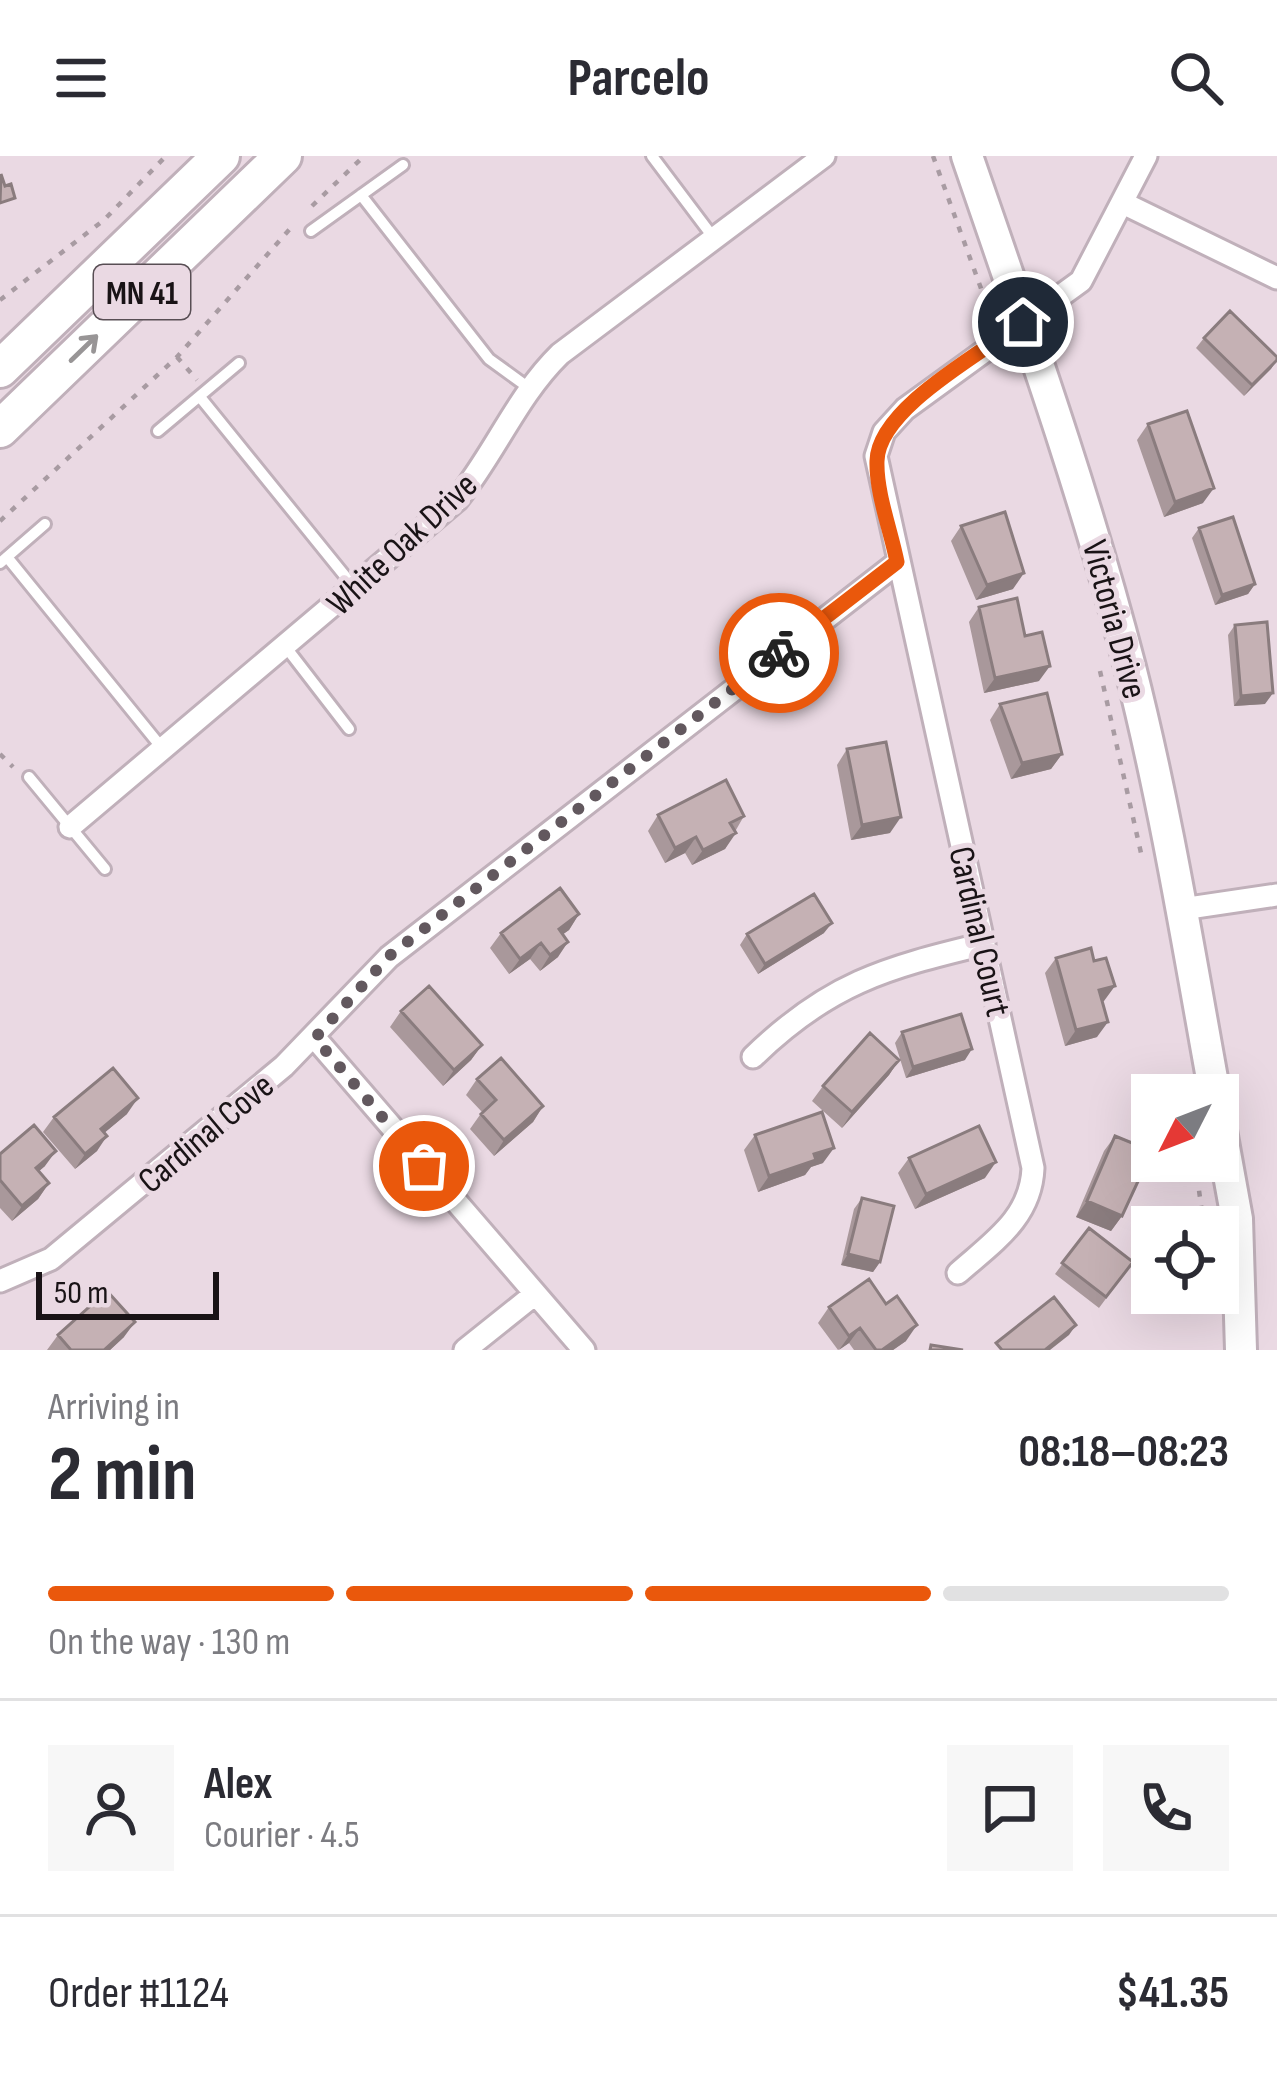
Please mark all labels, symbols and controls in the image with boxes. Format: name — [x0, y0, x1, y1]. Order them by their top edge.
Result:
icon: menu — [48, 45, 114, 111]
icon: search — [1163, 45, 1229, 111]
text: Parcelo — [567, 46, 710, 111]
road number: MN 41 — [94, 265, 190, 319]
pin — [972, 271, 1074, 373]
icon: home — [990, 289, 1056, 355]
one-way arrow — [69, 334, 98, 362]
street label: White Oak Drive — [319, 464, 487, 625]
street label: Victoria Drive — [1072, 536, 1155, 704]
courier — [719, 593, 839, 713]
icon: bike — [746, 620, 812, 686]
street label: Cardinal Court — [938, 843, 1019, 1021]
street label: Cardinal Cove — [130, 1065, 283, 1203]
north arrow — [1131, 1074, 1239, 1182]
map controls — [1131, 1074, 1239, 1314]
pin — [373, 1115, 475, 1217]
icon: bag — [391, 1133, 457, 1199]
button: locate — [1131, 1206, 1239, 1314]
scale bar — [36, 1266, 219, 1319]
text: 50 m — [54, 1273, 108, 1313]
text: Arriving in — [48, 1384, 180, 1431]
text: 08:18–08:23 — [1019, 1425, 1229, 1480]
text: 2 min — [48, 1429, 197, 1522]
text: On the way · 130 m — [48, 1619, 290, 1666]
button: person — [48, 1745, 174, 1871]
button: chat — [947, 1745, 1073, 1871]
button: phone — [1103, 1745, 1229, 1871]
text: Alex — [204, 1757, 272, 1812]
text: Courier · 4.5 — [204, 1812, 360, 1859]
text: Order #1124 — [48, 1966, 229, 2021]
text: $41.35 — [1116, 1966, 1229, 2021]

